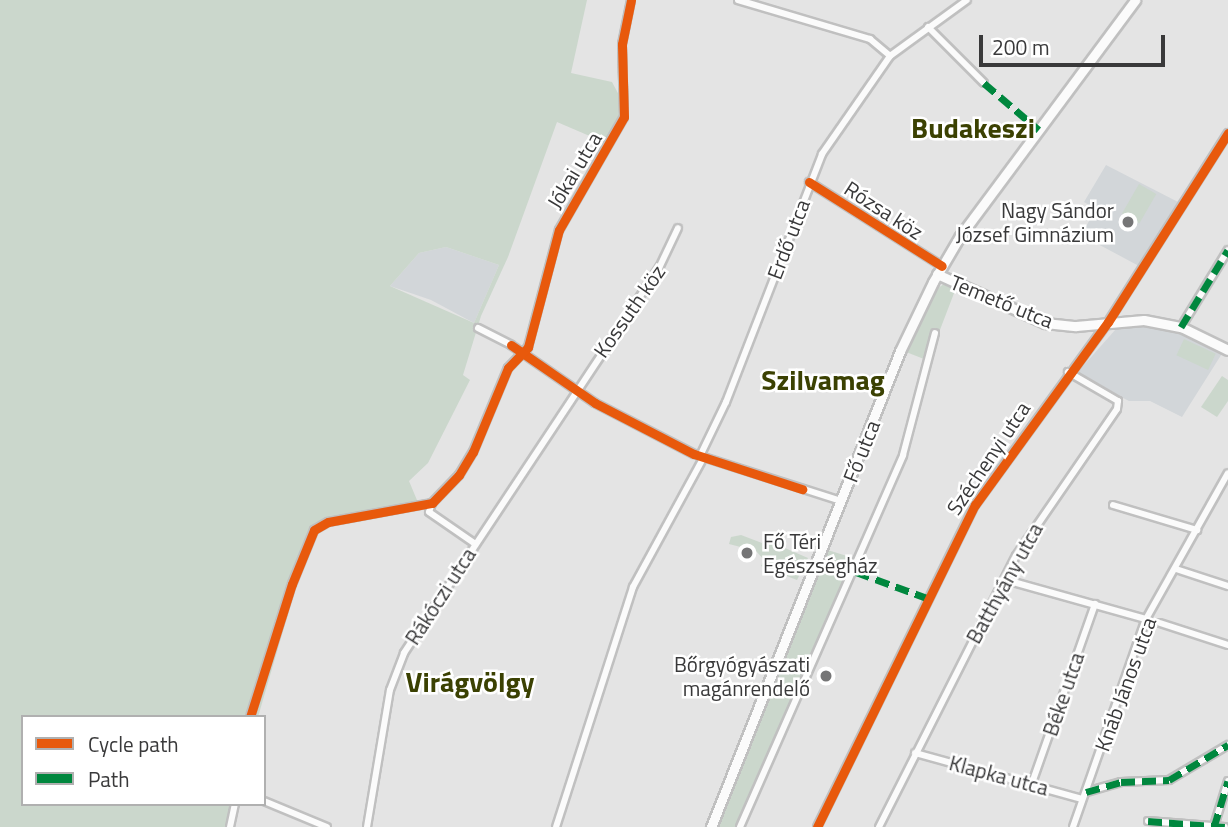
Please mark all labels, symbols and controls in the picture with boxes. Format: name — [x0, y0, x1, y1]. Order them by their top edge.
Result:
scale bar — [983, 21, 1168, 65]
text: 200 m — [992, 31, 1049, 63]
district label: Budakeszi — [911, 111, 1035, 145]
street label: Jókai utca — [541, 127, 607, 213]
street label: Rózsa köz — [840, 175, 928, 245]
street label: Erdő utca — [761, 195, 815, 283]
place label: Nagy Sándor József Gimnázium — [956, 197, 1114, 247]
marker: Nagy Sándor József Gimnázium — [1120, 214, 1136, 230]
street label: Kossuth köz — [588, 260, 670, 362]
street label: Temető utca — [947, 269, 1057, 333]
district label: Szilvamag — [761, 363, 885, 397]
street label: Széchenyi utca — [941, 397, 1035, 519]
street label: Fő utca — [837, 416, 885, 486]
street label: Batthyány utca — [961, 518, 1047, 648]
place label: Fő Téri Egészségház — [763, 528, 878, 578]
street label: Rákóczi utca — [399, 543, 481, 649]
marker: Fő Téri Egészségház — [737, 543, 757, 563]
street label: Knáb János utca — [1089, 613, 1161, 755]
street label: Béke utca — [1037, 649, 1089, 739]
place label: Bőrgyógyászati magánrendelő — [674, 651, 810, 701]
district label: Virágvölgy — [406, 665, 534, 699]
marker: Bőrgyógyászati magánrendelő — [816, 666, 836, 686]
legend — [21, 715, 266, 806]
text: Cycle path — [88, 728, 179, 760]
street label: Klapka utca — [947, 750, 1051, 800]
text: Path — [88, 763, 130, 795]

